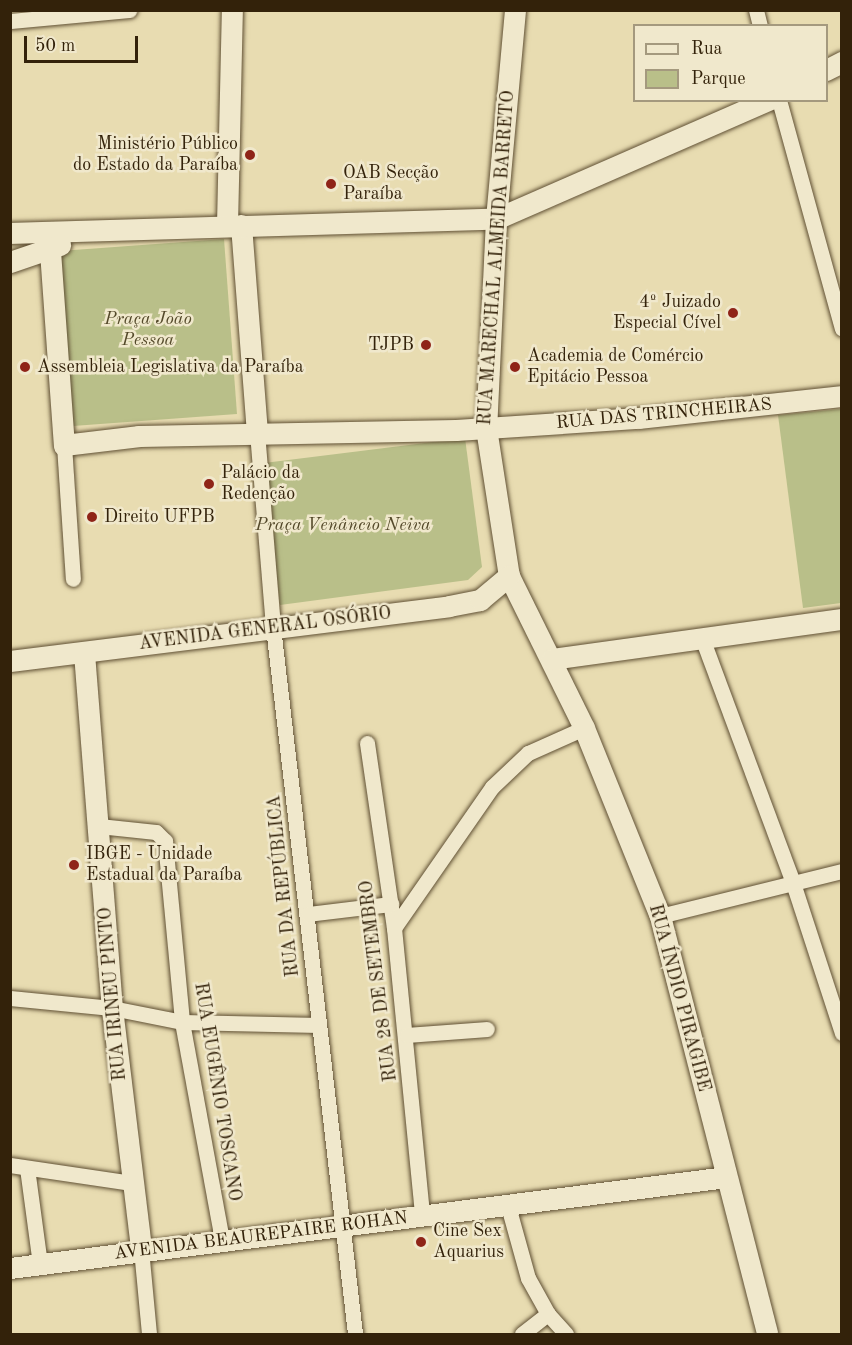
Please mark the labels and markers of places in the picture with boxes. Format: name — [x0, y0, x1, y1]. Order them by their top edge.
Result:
place label: Ministério Público do Estado da Paraíba — [73, 134, 238, 176]
marker: Ministério Público do Estado da Paraíba — [243, 148, 257, 162]
place label: OAB Secção Paraíba — [343, 163, 439, 206]
marker: OAB Secção Paraíba — [324, 177, 338, 191]
place label: 4º Juizado Especial Cível — [613, 292, 721, 334]
marker: 4º Juizado Especial Cível — [726, 306, 740, 320]
place label: TJPB — [368, 334, 414, 356]
marker: TJPB — [419, 338, 433, 352]
place label: Academia de Comércio Epitácio Pessoa — [527, 346, 704, 388]
place label: Assembleia Legislativa da Paraíba — [37, 356, 304, 378]
marker: Assembleia Legislativa da Paraíba — [18, 360, 32, 374]
marker: Academia de Comércio Epitácio Pessoa — [508, 360, 522, 374]
place label: Palácio da Redenção — [221, 463, 300, 506]
marker: Palácio da Redenção — [202, 477, 216, 491]
place label: Direito UFPB — [104, 506, 215, 528]
marker: Direito UFPB — [85, 510, 99, 524]
place label: IBGE - Unidade Estadual da Paraíba — [86, 844, 242, 886]
marker: IBGE - Unidade Estadual da Paraíba — [67, 858, 81, 872]
place label: Cine Sex Aquarius — [433, 1221, 504, 1264]
marker: Cine Sex Aquarius — [414, 1235, 428, 1249]

